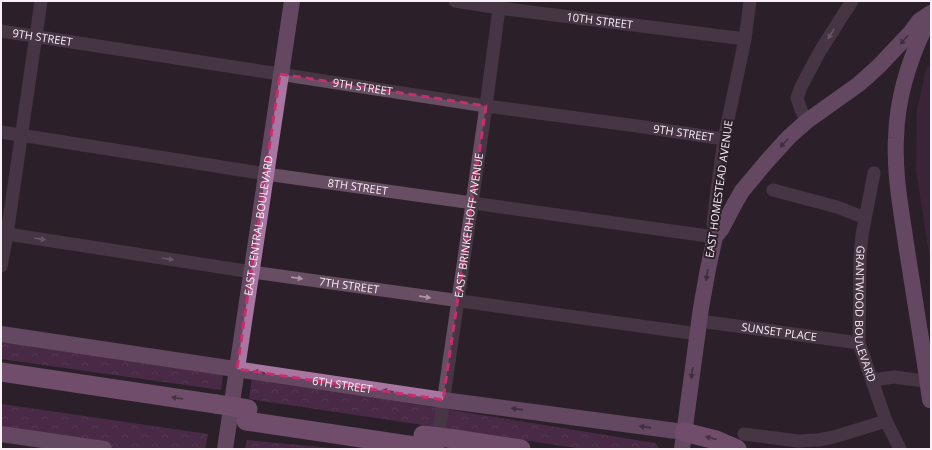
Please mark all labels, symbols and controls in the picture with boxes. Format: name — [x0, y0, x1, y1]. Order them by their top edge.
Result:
street label: 10TH STREET — [566, 9, 634, 32]
street label: 9TH STREET — [12, 25, 74, 49]
one-way arrow — [827, 29, 835, 39]
one-way arrow — [899, 35, 908, 45]
street label: 9TH STREET — [332, 74, 394, 98]
street label: EAST HOMESTEAD AVENUE — [701, 119, 736, 259]
street label: 9TH STREET — [652, 121, 715, 144]
one-way arrow — [779, 138, 789, 148]
street label: EAST BRINKERHOFF AVENUE — [450, 152, 486, 299]
street label: EAST CENTRAL BOULEVARD — [240, 154, 276, 297]
street label: 8TH STREET — [327, 175, 389, 198]
one-way arrow — [33, 236, 46, 242]
street label: GRANTWOOD BOULEVARD — [852, 245, 880, 384]
one-way arrow — [162, 256, 174, 262]
one-way arrow — [703, 269, 709, 281]
street label: 7TH STREET — [318, 273, 380, 297]
one-way arrow — [290, 275, 303, 281]
one-way arrow — [419, 294, 431, 300]
street label: SUNSET PLACE — [741, 319, 818, 344]
one-way arrow — [689, 367, 695, 379]
one-way arrow — [253, 369, 265, 375]
street label: 6TH STREET — [311, 373, 373, 396]
one-way arrow — [382, 388, 394, 394]
one-way arrow — [171, 395, 183, 401]
one-way arrow — [511, 406, 523, 412]
one-way arrow — [639, 424, 651, 430]
one-way arrow — [705, 435, 717, 441]

